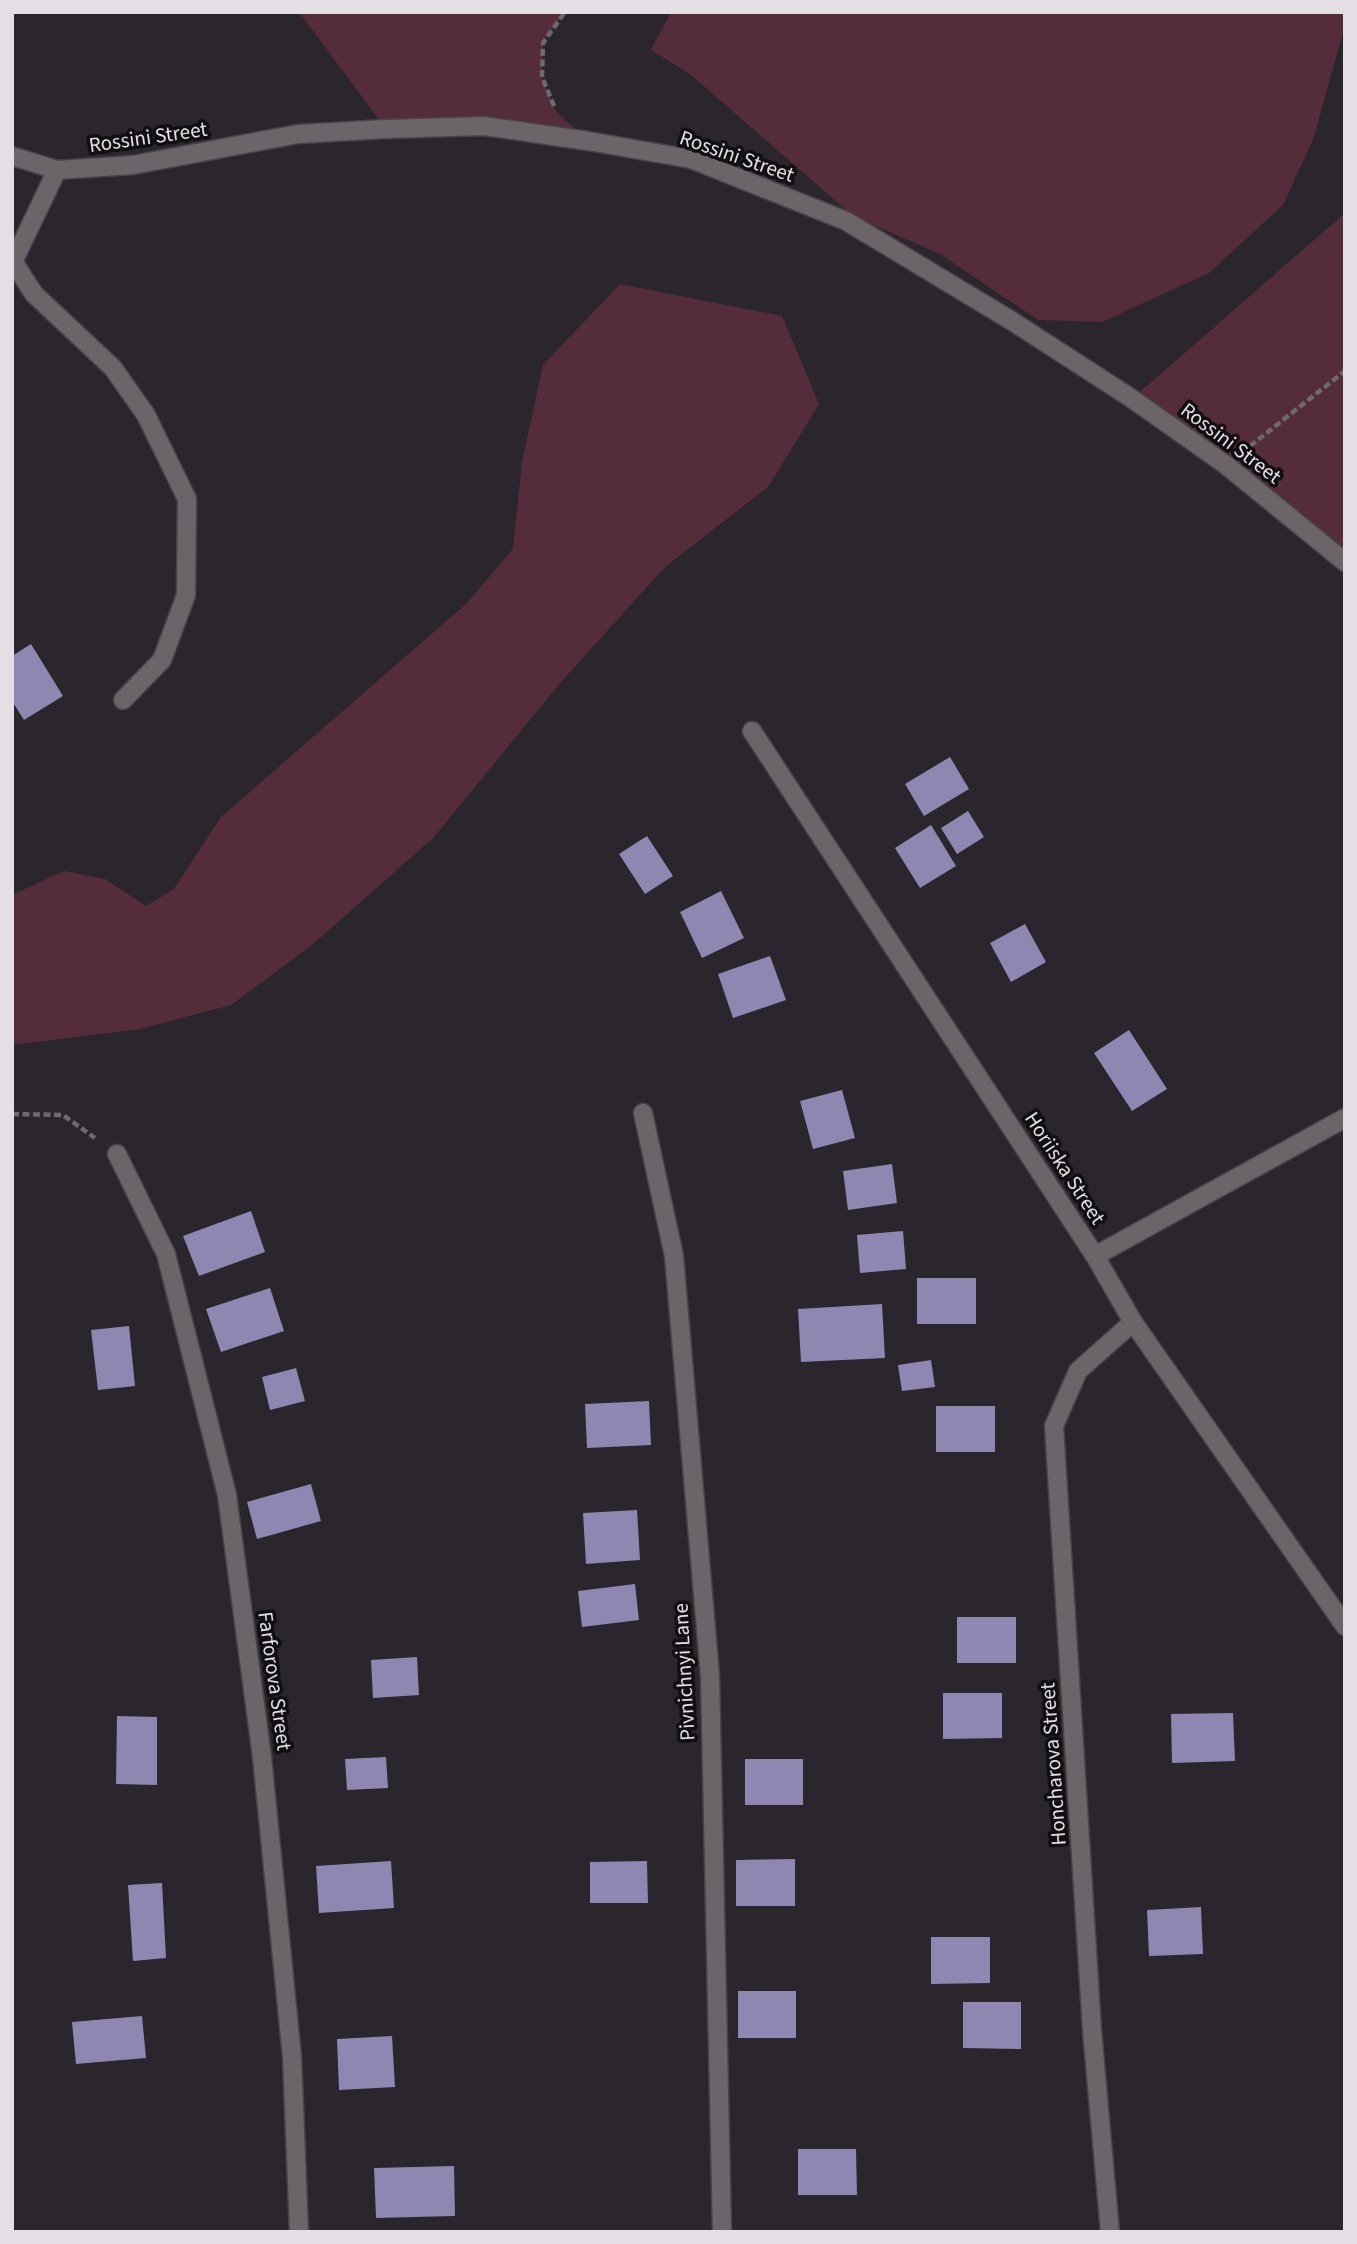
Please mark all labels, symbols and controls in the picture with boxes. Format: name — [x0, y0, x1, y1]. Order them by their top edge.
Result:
street label: Rossini Street — [87, 114, 209, 160]
street label: Rossini Street — [676, 122, 798, 190]
street label: Rossini Street — [1174, 395, 1288, 491]
street label: Horiiska Street — [1017, 1106, 1113, 1230]
street label: Pivnichnyi Lane — [665, 1602, 703, 1742]
street label: Farforova Street — [250, 1610, 300, 1752]
street label: Honcharova Street — [1032, 1681, 1074, 1847]

